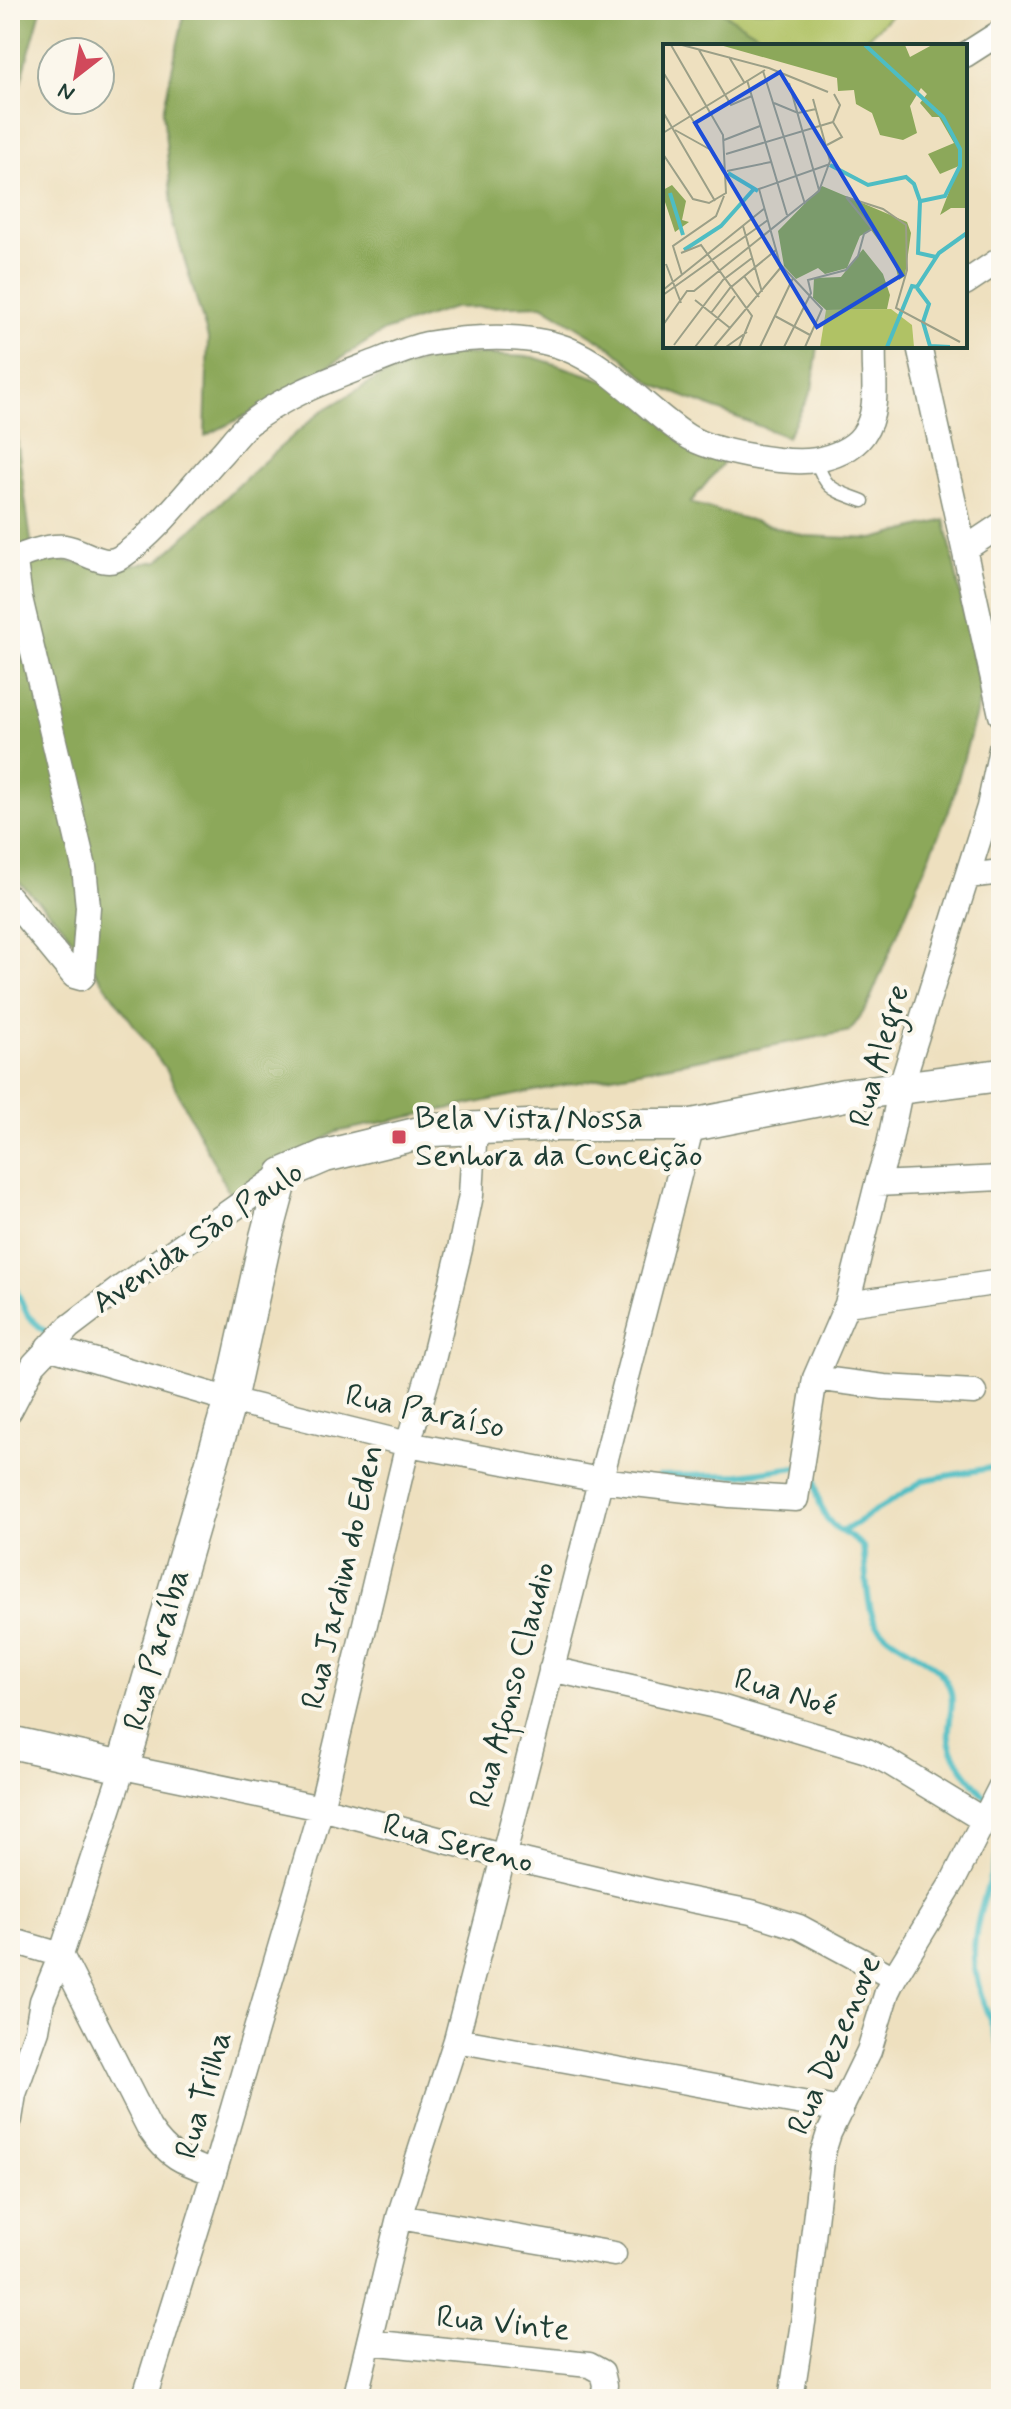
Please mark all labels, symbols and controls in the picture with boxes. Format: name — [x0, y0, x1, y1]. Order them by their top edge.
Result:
north arrow — [36, 36, 116, 116]
inset map — [663, 44, 967, 348]
text: N — [53, 76, 80, 107]
street label: Rua Alegre — [840, 980, 923, 1133]
place label: Bela Vista/Nossa Senhora da Conceição — [415, 1098, 703, 1177]
marker: Bela Vista/Nossa Senhora da Conceição — [390, 1128, 408, 1146]
street label: Avenida São Paulo — [84, 1152, 312, 1324]
street label: Rua Paraíso — [341, 1375, 509, 1449]
street label: Rua Jardim do Eden — [292, 1441, 394, 1713]
street label: Rua Afonso Claudio — [460, 1557, 568, 1813]
street label: Rua Paraíba — [114, 1564, 200, 1736]
street label: Rua Noé — [729, 1658, 841, 1728]
street label: Rua Sereno — [378, 1804, 538, 1884]
street label: Rua Dezenove — [778, 1949, 892, 2141]
street label: Rua Trilha — [166, 2026, 242, 2164]
street label: Rua Vinte — [434, 2296, 572, 2352]

